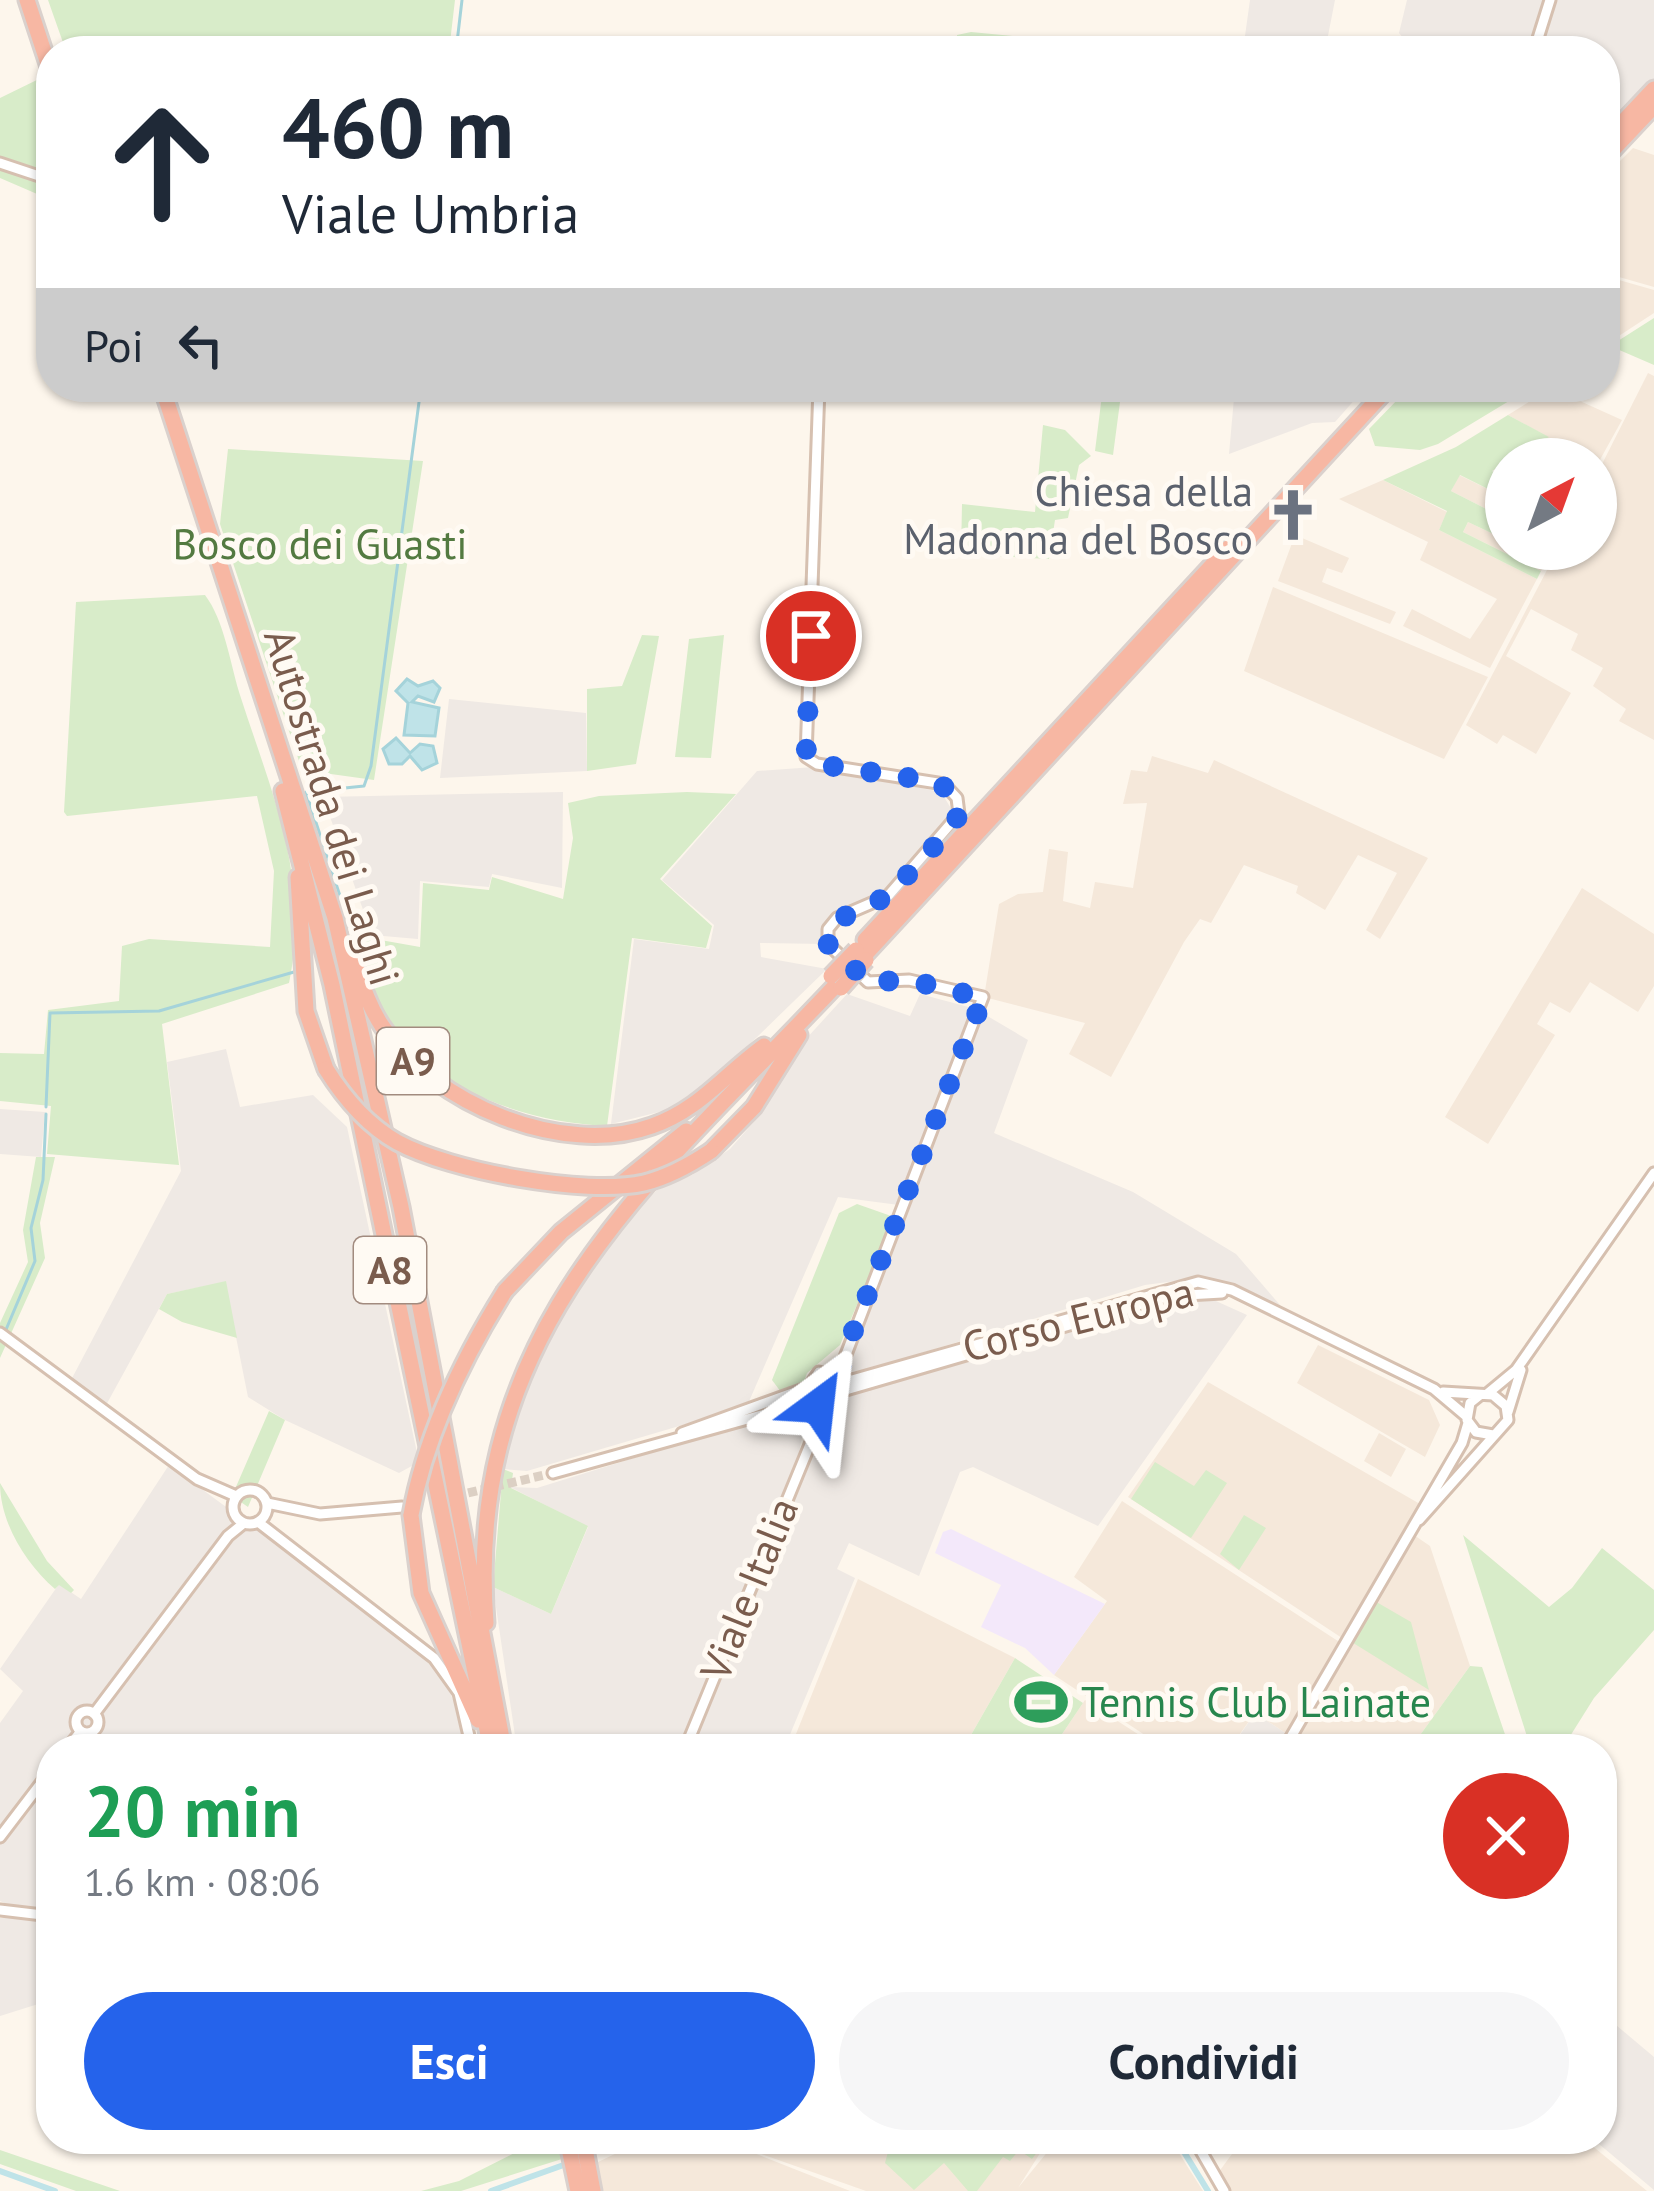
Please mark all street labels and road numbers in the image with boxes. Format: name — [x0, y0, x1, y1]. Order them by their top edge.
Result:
street label: Autostrada dei Laghi — [252, 622, 413, 992]
road number: A9 — [377, 1028, 449, 1094]
road number: A8 — [354, 1237, 426, 1303]
street label: Corso Europa — [957, 1263, 1199, 1374]
street label: Viale Italia — [687, 1489, 810, 1689]

